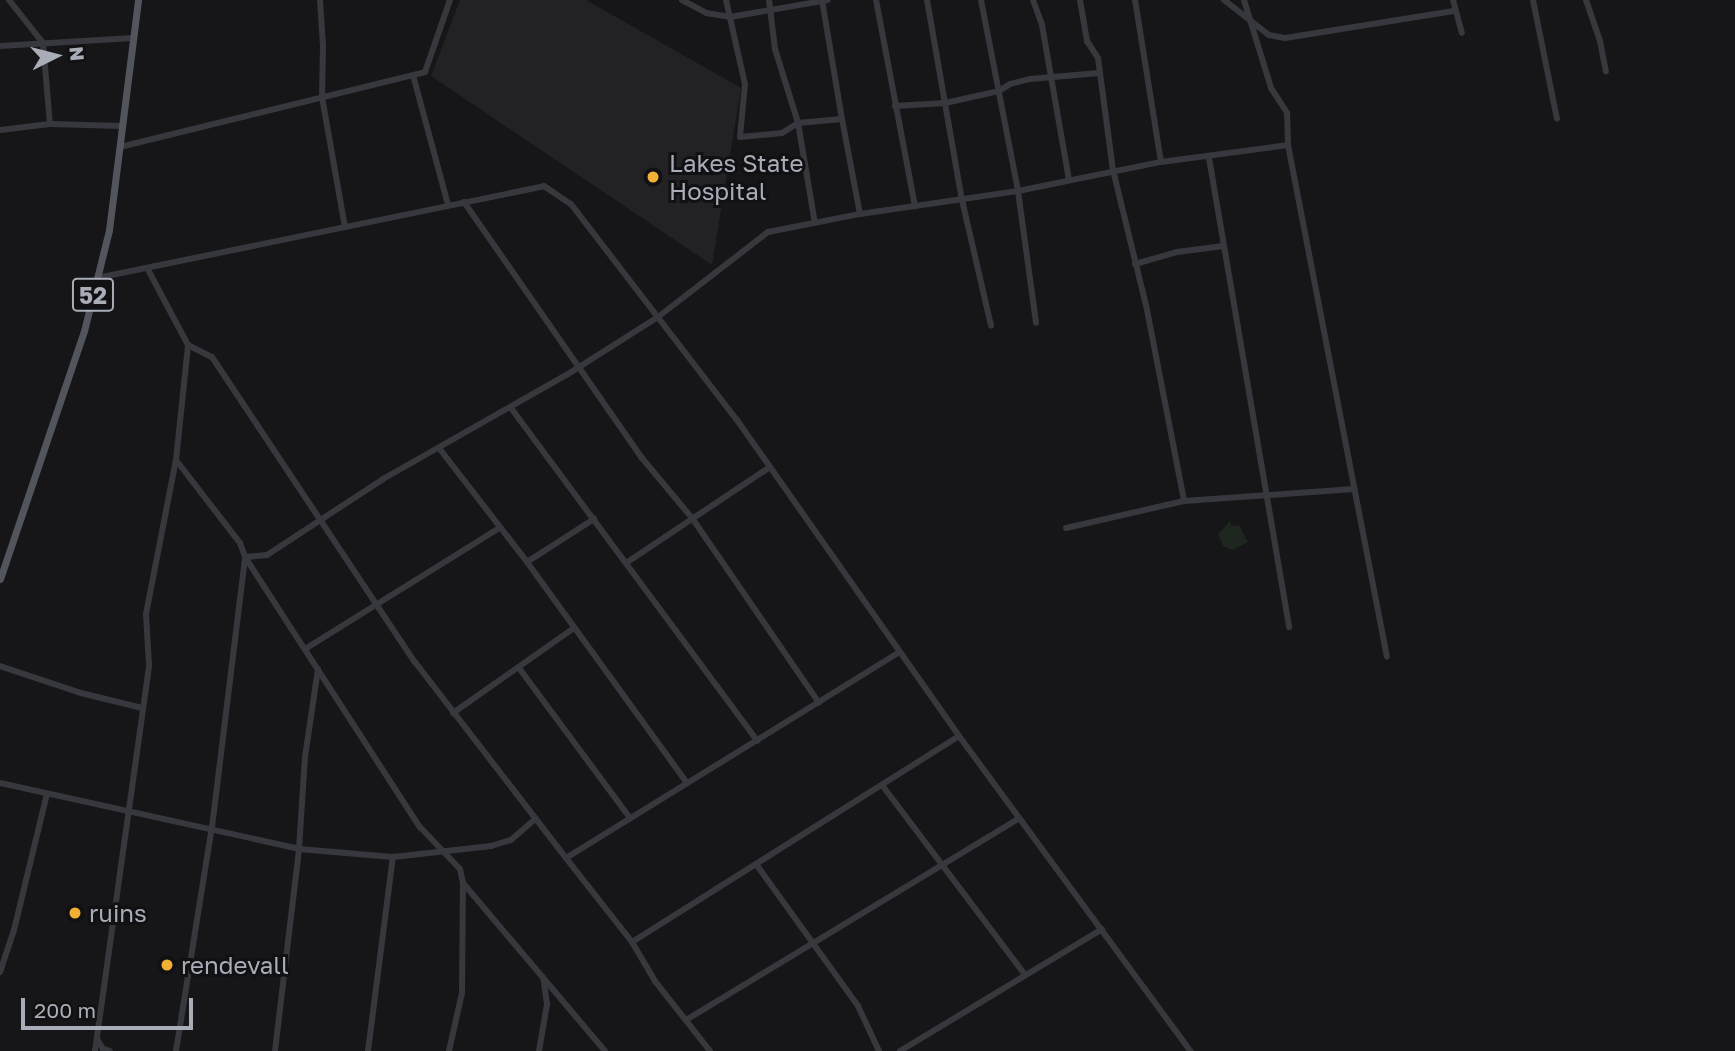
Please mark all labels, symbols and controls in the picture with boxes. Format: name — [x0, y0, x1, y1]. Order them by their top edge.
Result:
north arrow — [21, 21, 91, 91]
text: N — [65, 45, 90, 62]
place label: Lakes State Hospital — [669, 149, 804, 205]
marker: Lakes State Hospital — [643, 167, 663, 187]
road number: 52 — [70, 276, 116, 314]
place label: ruins — [89, 899, 147, 927]
marker: ruins — [67, 905, 83, 921]
place label: rendevall — [181, 951, 289, 979]
marker: rendevall — [159, 957, 175, 973]
scale bar — [24, 984, 196, 1028]
text: 200 m — [34, 997, 96, 1023]

